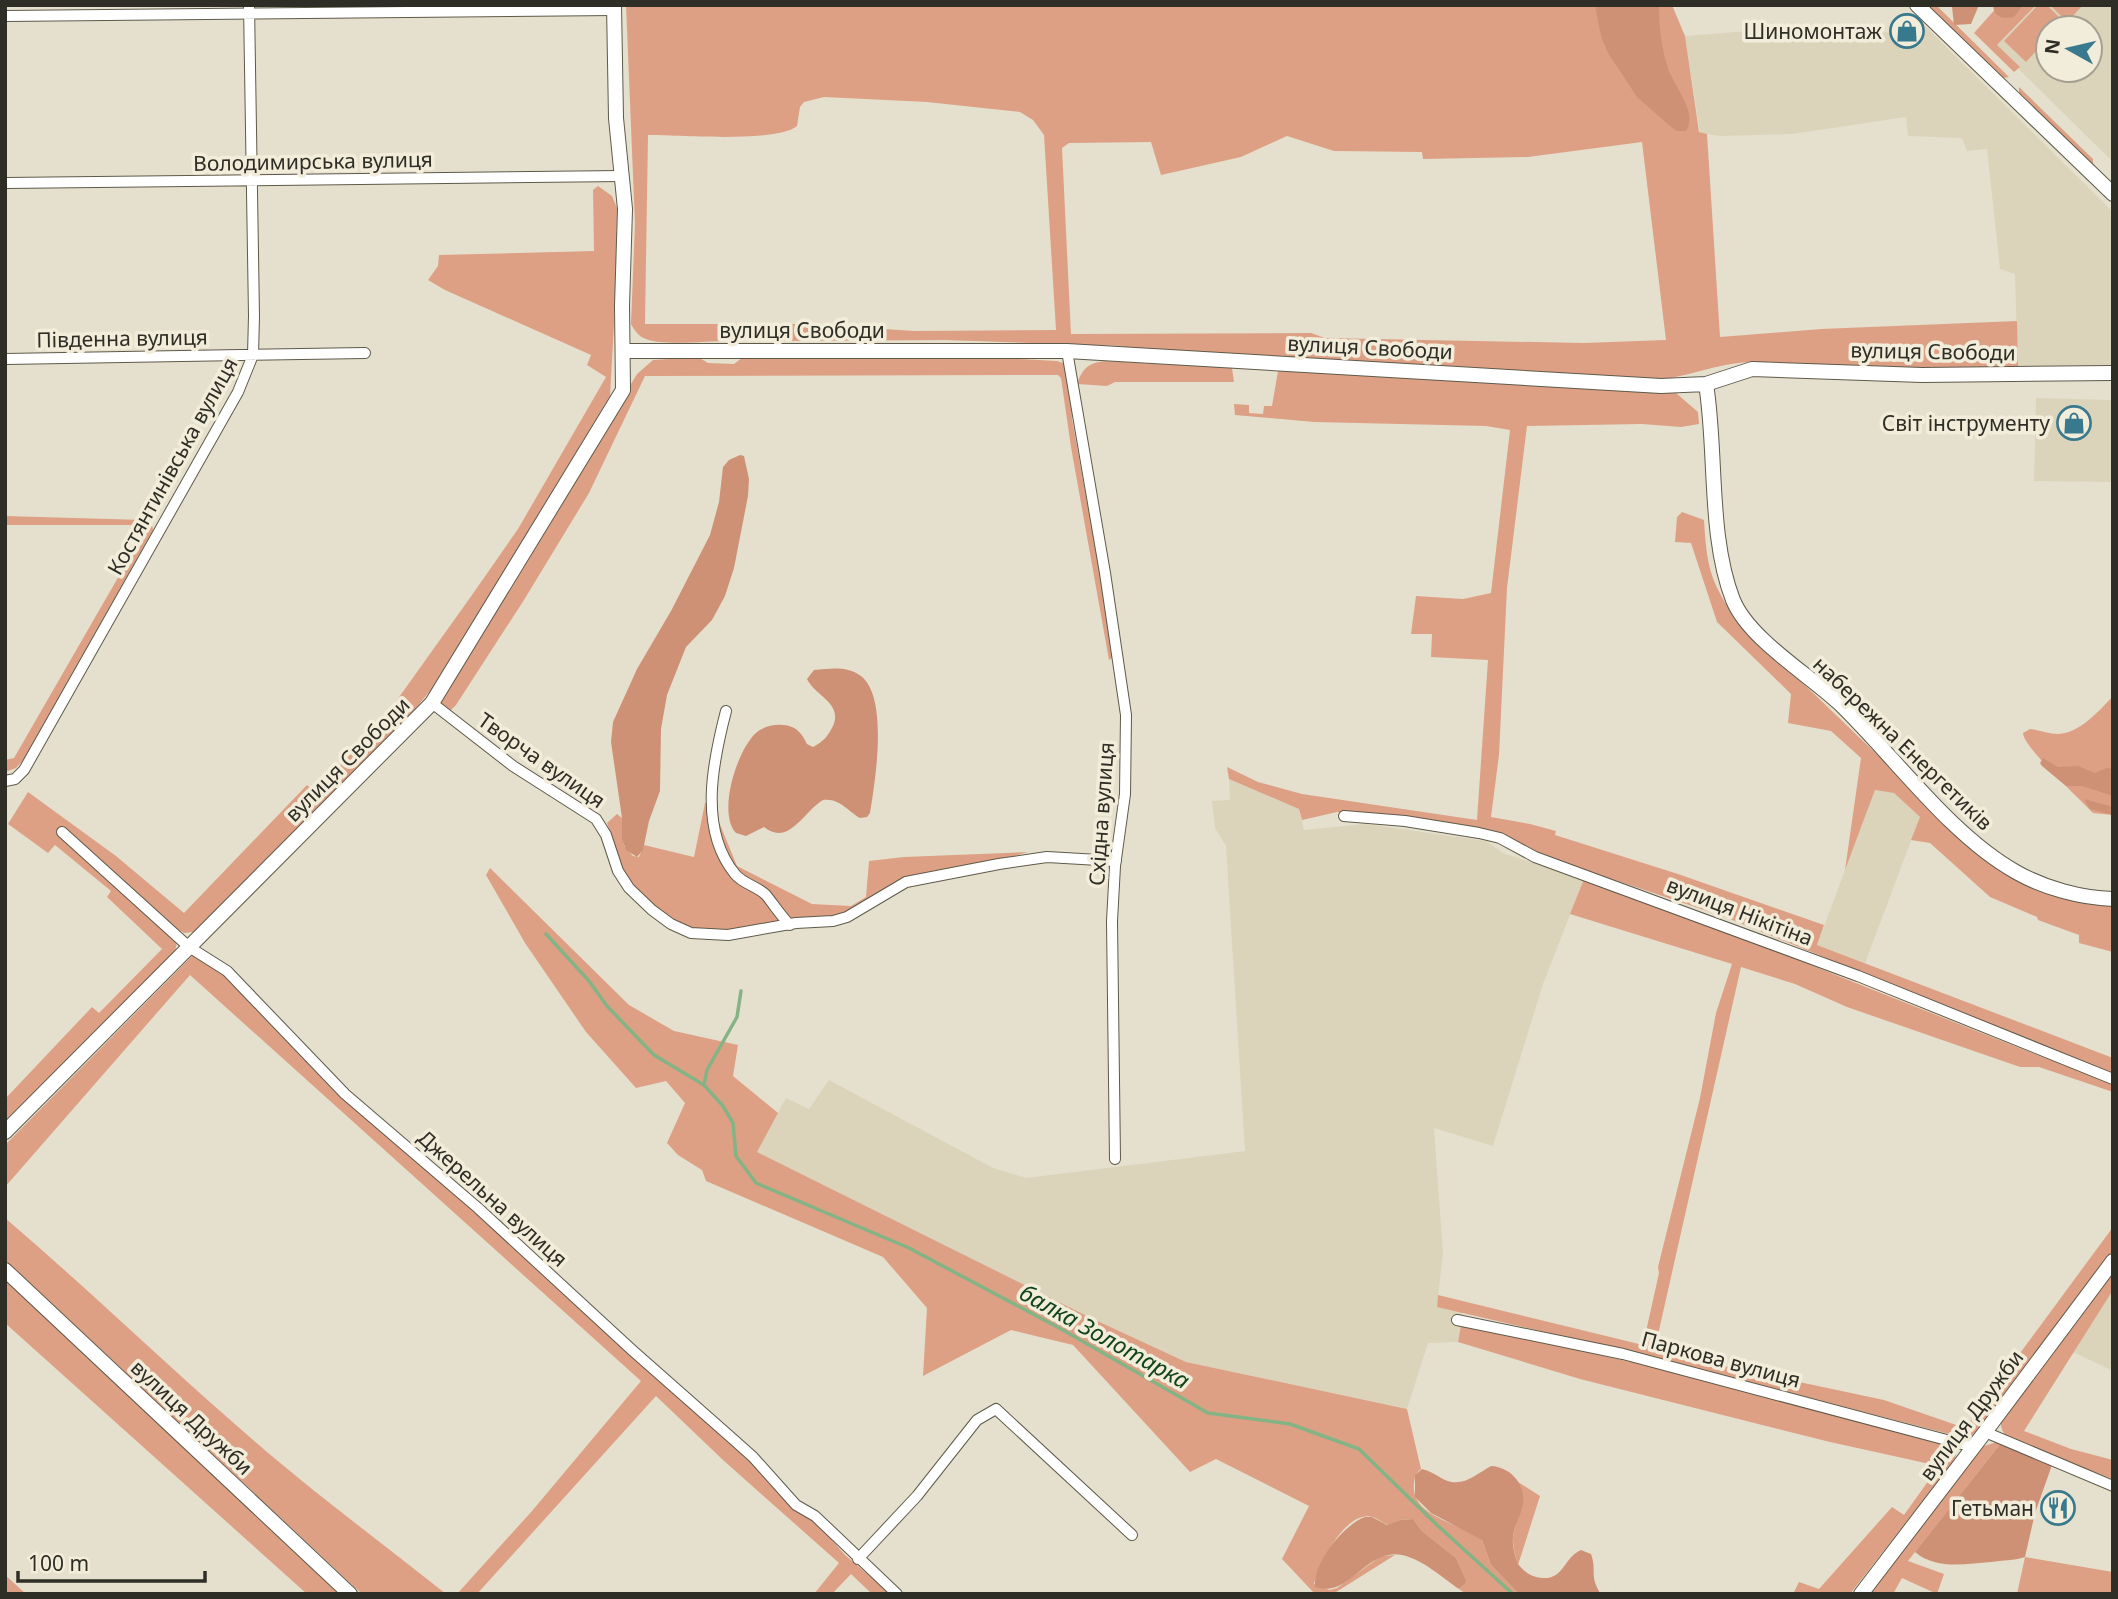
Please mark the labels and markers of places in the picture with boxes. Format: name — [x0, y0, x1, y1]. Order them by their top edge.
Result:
shop icon: Шиномонтаж — [1888, 12, 1926, 50]
place label: Шиномонтаж — [1743, 17, 1882, 45]
shop icon: Світ інструменту — [2055, 404, 2093, 442]
place label: Світ інструменту — [1882, 409, 2050, 437]
restaurant icon: Гетьман — [2039, 1489, 2077, 1527]
place label: Гетьман — [1951, 1494, 2034, 1522]

